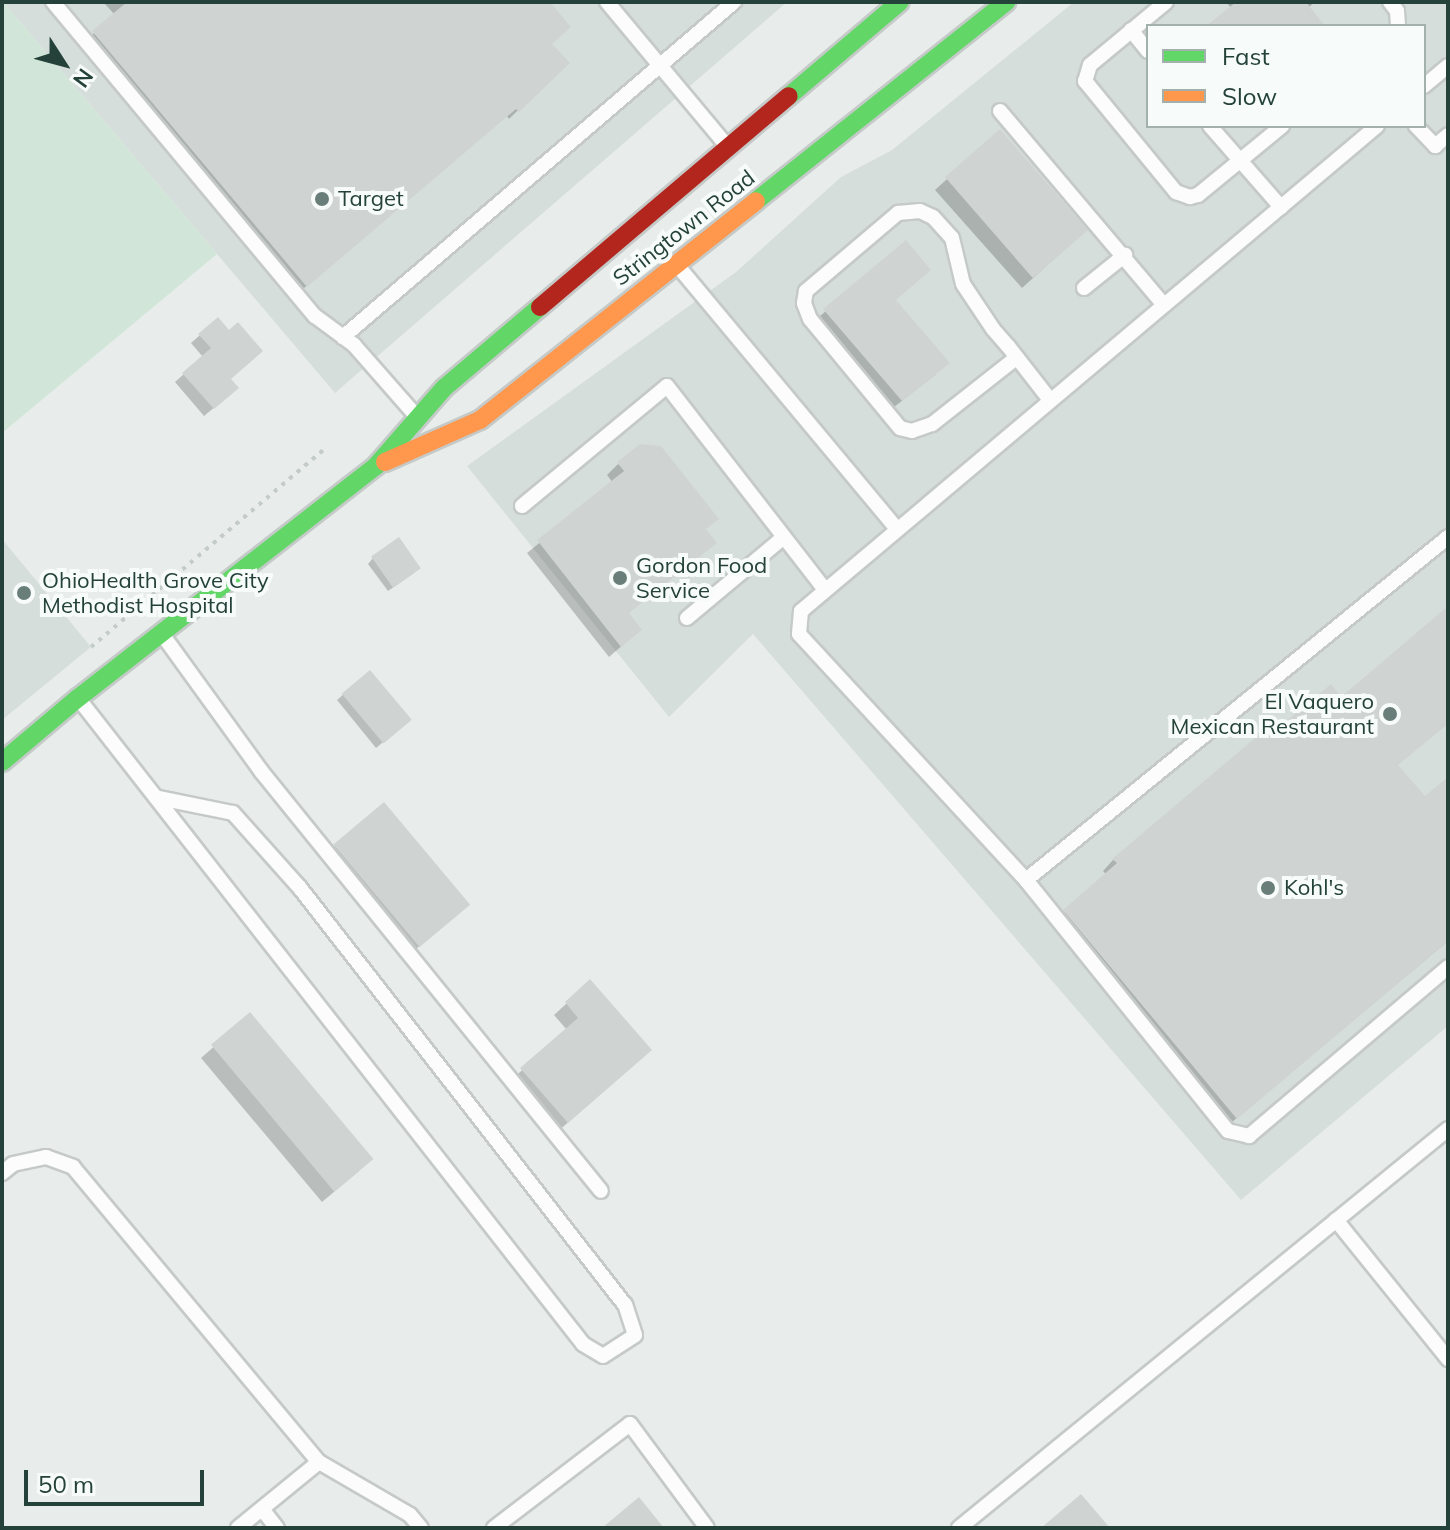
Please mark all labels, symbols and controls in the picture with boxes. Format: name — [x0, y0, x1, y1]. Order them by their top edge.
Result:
north arrow — [24, 24, 104, 104]
legend — [1146, 24, 1426, 128]
text: Fast — [1222, 41, 1270, 71]
text: N — [67, 63, 100, 93]
text: Slow — [1222, 81, 1277, 111]
street label: Stringtown Road — [608, 165, 760, 291]
place label: Target — [338, 186, 404, 212]
marker: Target — [313, 190, 331, 208]
place label: Gordon Food Service — [636, 552, 767, 604]
place label: OhioHealth Grove City Methodist Hospital — [42, 567, 269, 618]
marker: Gordon Food Service — [611, 569, 629, 587]
marker: OhioHealth Grove City Methodist Hospital — [13, 582, 35, 604]
place label: El Vaquero Mexican Restaurant — [1171, 688, 1374, 740]
marker: El Vaquero Mexican Restaurant — [1381, 705, 1399, 723]
place label: Kohl's — [1284, 875, 1344, 901]
marker: Kohl's — [1259, 879, 1277, 897]
scale bar — [28, 1454, 208, 1504]
text: 50 m — [38, 1469, 94, 1499]

